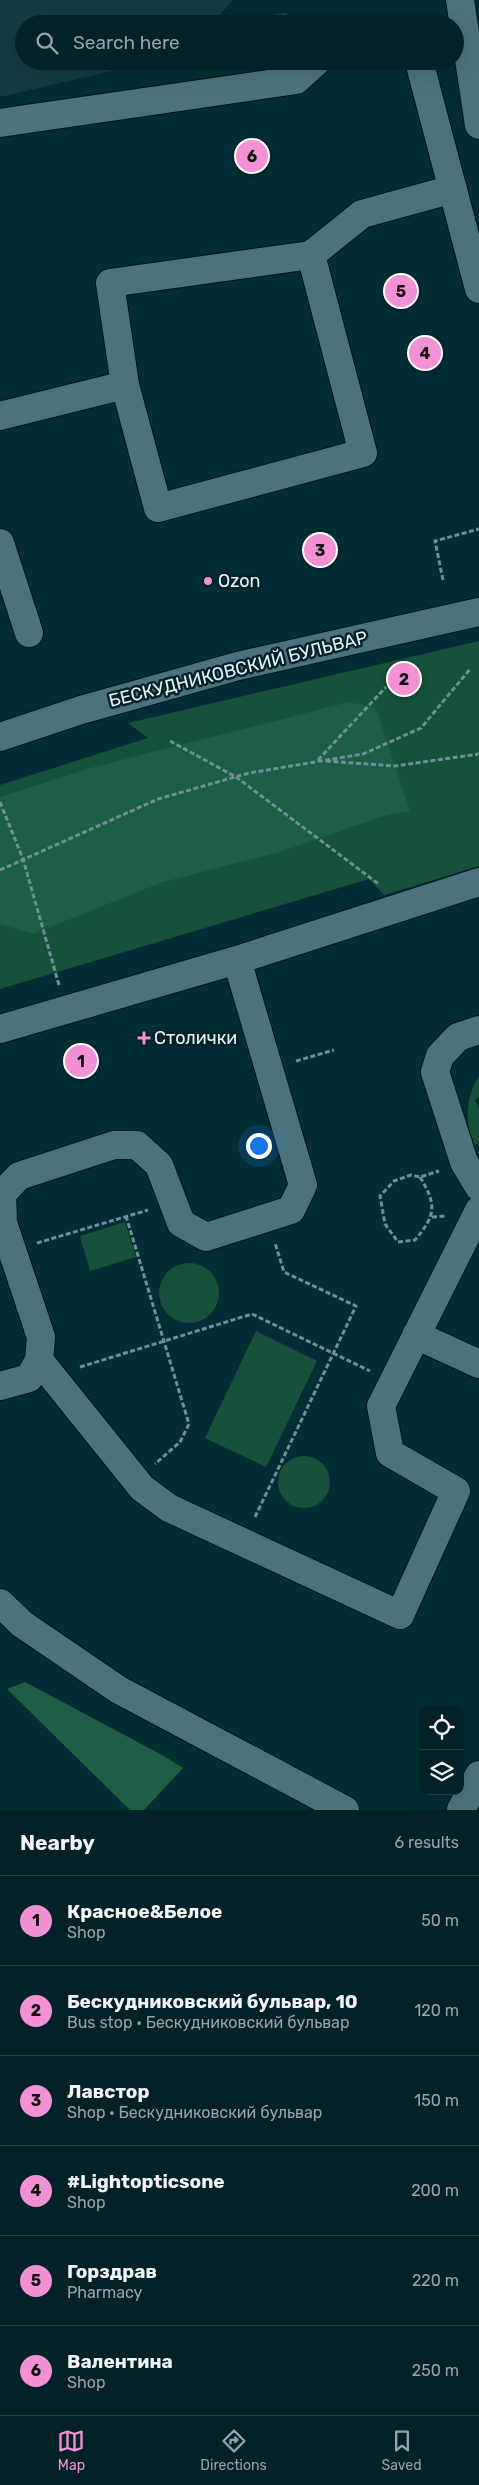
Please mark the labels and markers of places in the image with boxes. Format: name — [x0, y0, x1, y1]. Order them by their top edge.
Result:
pin: 6 — [236, 137, 268, 175]
pin: 5 — [385, 272, 417, 310]
pin: 4 — [409, 334, 441, 372]
pin: 3 — [304, 531, 336, 569]
place label: Ozon — [218, 570, 260, 592]
marker: Ozon — [202, 575, 214, 587]
pin: 2 — [388, 660, 420, 698]
place label: Столички — [154, 1027, 237, 1049]
marker: Столички — [138, 1032, 150, 1044]
pin: 1 — [65, 1042, 97, 1080]

